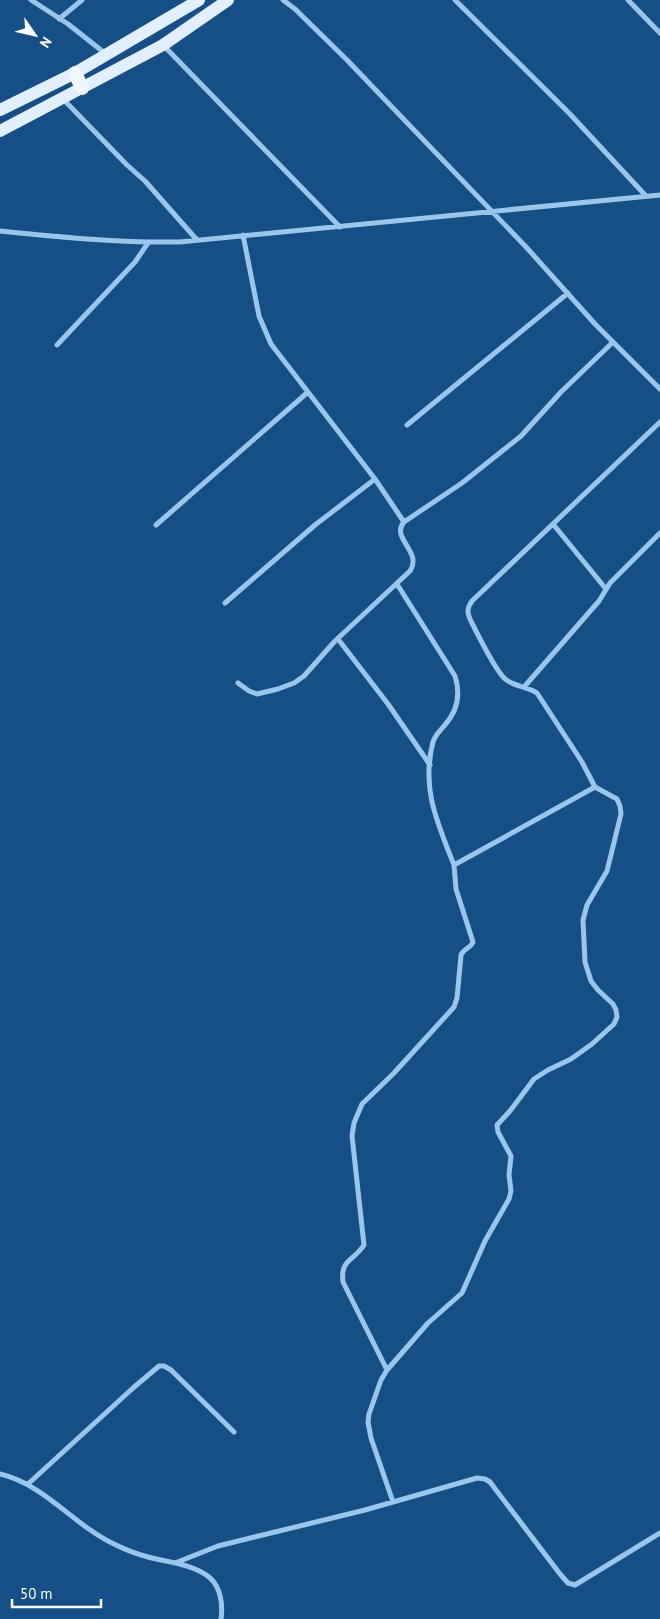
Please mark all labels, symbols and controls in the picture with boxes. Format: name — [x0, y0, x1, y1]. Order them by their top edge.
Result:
north arrow — [10, 10, 60, 60]
text: N — [36, 33, 56, 51]
scale bar — [12, 1576, 101, 1608]
text: 50 m — [20, 1584, 53, 1603]

